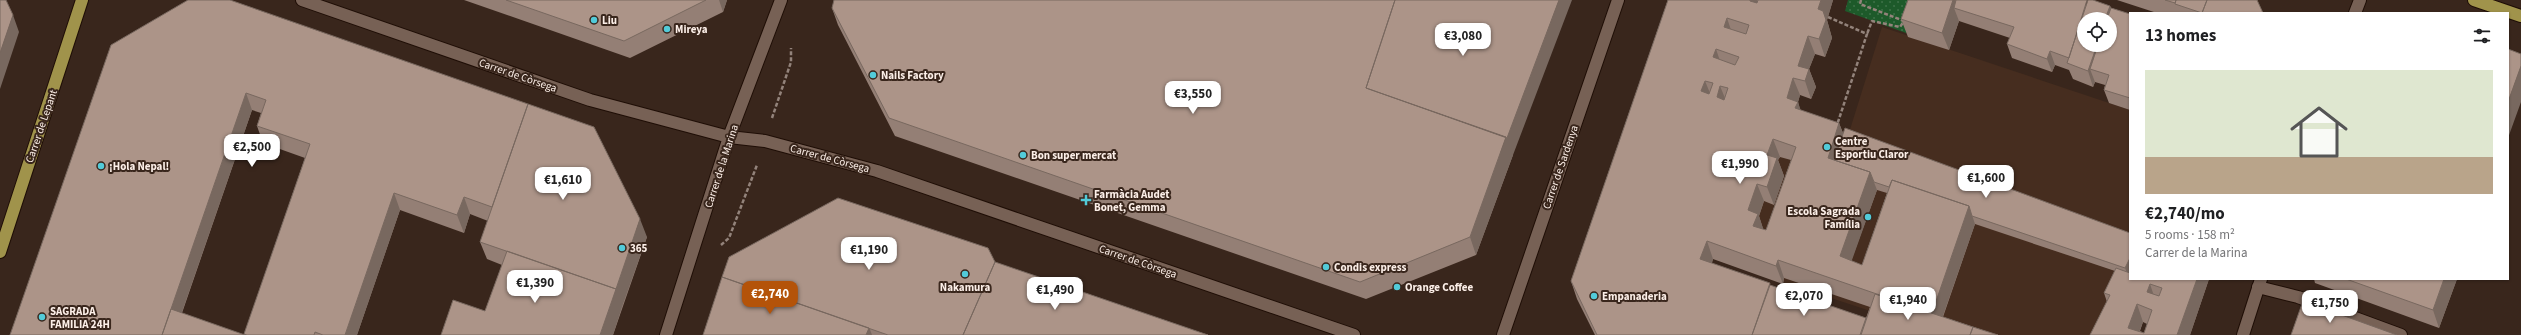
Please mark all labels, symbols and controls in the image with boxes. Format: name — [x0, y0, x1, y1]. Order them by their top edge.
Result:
map controls — [2077, 12, 2117, 52]
button: locate — [2077, 12, 2117, 52]
place label: Liu — [602, 13, 617, 28]
marker: Liu — [589, 15, 599, 25]
place label: Mireya — [675, 22, 708, 37]
pin: €3,080 — [1430, 23, 1496, 57]
marker: Mireya — [662, 24, 672, 34]
text: 13 homes — [2145, 24, 2216, 48]
icon: filters — [2471, 25, 2493, 47]
text: €3,080 — [1444, 27, 1482, 45]
street label: Carrer de Còrsega — [477, 55, 559, 96]
place label: Nails Factory — [881, 68, 944, 83]
marker: Nails Factory — [868, 70, 878, 80]
pin: €3,550 — [1160, 81, 1226, 115]
text: €3,550 — [1174, 85, 1212, 103]
street label: Carrer de Lepant — [22, 87, 61, 165]
icon: home — [2283, 96, 2355, 168]
street label: Carrer de la Marina — [701, 123, 742, 210]
street label: Carrer de Sardenya — [1539, 123, 1582, 211]
pin: €2,500 — [219, 134, 285, 168]
place label: Centre Esportiu Claror — [1835, 134, 1909, 162]
text: €2,500 — [233, 138, 271, 156]
street label: Carrer de Còrsega — [789, 141, 871, 176]
marker: Centre Esportiu Claror — [1822, 142, 1832, 152]
place label: Bon super mercat — [1031, 148, 1117, 163]
marker: Bon super mercat — [1018, 150, 1028, 160]
pin: €1,990 — [1707, 151, 1773, 185]
text: €1,990 — [1721, 155, 1759, 173]
place label: ¡Hola Nepal! — [109, 159, 169, 174]
marker: ¡Hola Nepal! — [96, 161, 106, 171]
pin: €1,600 — [1953, 165, 2019, 199]
pin: €1,610 — [530, 167, 596, 201]
text: €1,600 — [1967, 169, 2005, 187]
text: €1,610 — [544, 171, 582, 189]
place label: Farmàcia Audet Bonet, Gemma — [1094, 187, 1170, 215]
marker: Farmàcia Audet Bonet, Gemma — [1081, 195, 1091, 205]
text: €2,740/mo — [2145, 202, 2225, 226]
place label: Escola Sagrada Família — [1787, 204, 1860, 232]
marker: Escola Sagrada Família — [1863, 212, 1873, 222]
text: 5 rooms · 158 m² — [2145, 226, 2235, 244]
pin: €1,190 — [836, 237, 902, 271]
place label: 365 — [630, 241, 648, 256]
text: €1,190 — [850, 241, 888, 259]
street label: Carrer de Còrsega — [1097, 241, 1179, 282]
marker: 365 — [617, 243, 627, 253]
text: Carrer de la Marina — [2145, 244, 2248, 262]
place label: Condis express — [1334, 260, 1407, 275]
marker: Condis express — [1321, 262, 1331, 272]
marker: Nakamura — [960, 269, 970, 279]
pin: €1,390 — [502, 270, 568, 304]
text: €1,390 — [516, 274, 554, 292]
pin: €1,490 — [1022, 277, 1088, 311]
place label: Nakamura — [940, 280, 990, 295]
place label: Orange Coffee — [1405, 280, 1474, 295]
pin: €2,740 — [737, 281, 803, 315]
text: €1,490 — [1036, 281, 1074, 299]
marker: Orange Coffee — [1392, 282, 1402, 292]
pin: €2,070 — [1771, 283, 1837, 317]
text: €2,740 — [751, 285, 789, 303]
text: €2,070 — [1785, 287, 1823, 305]
pin: €1,940 — [1875, 287, 1941, 321]
place label: Empanaderia — [1602, 289, 1667, 304]
pin: €1,750 — [2297, 290, 2363, 324]
marker: Empanaderia — [1589, 291, 1599, 301]
text: €1,940 — [1889, 291, 1927, 309]
text: €1,750 — [2311, 294, 2349, 312]
place label: SAGRADA FAMILIA 24H — [50, 304, 110, 332]
marker: SAGRADA FAMILIA 24H — [37, 312, 47, 322]

